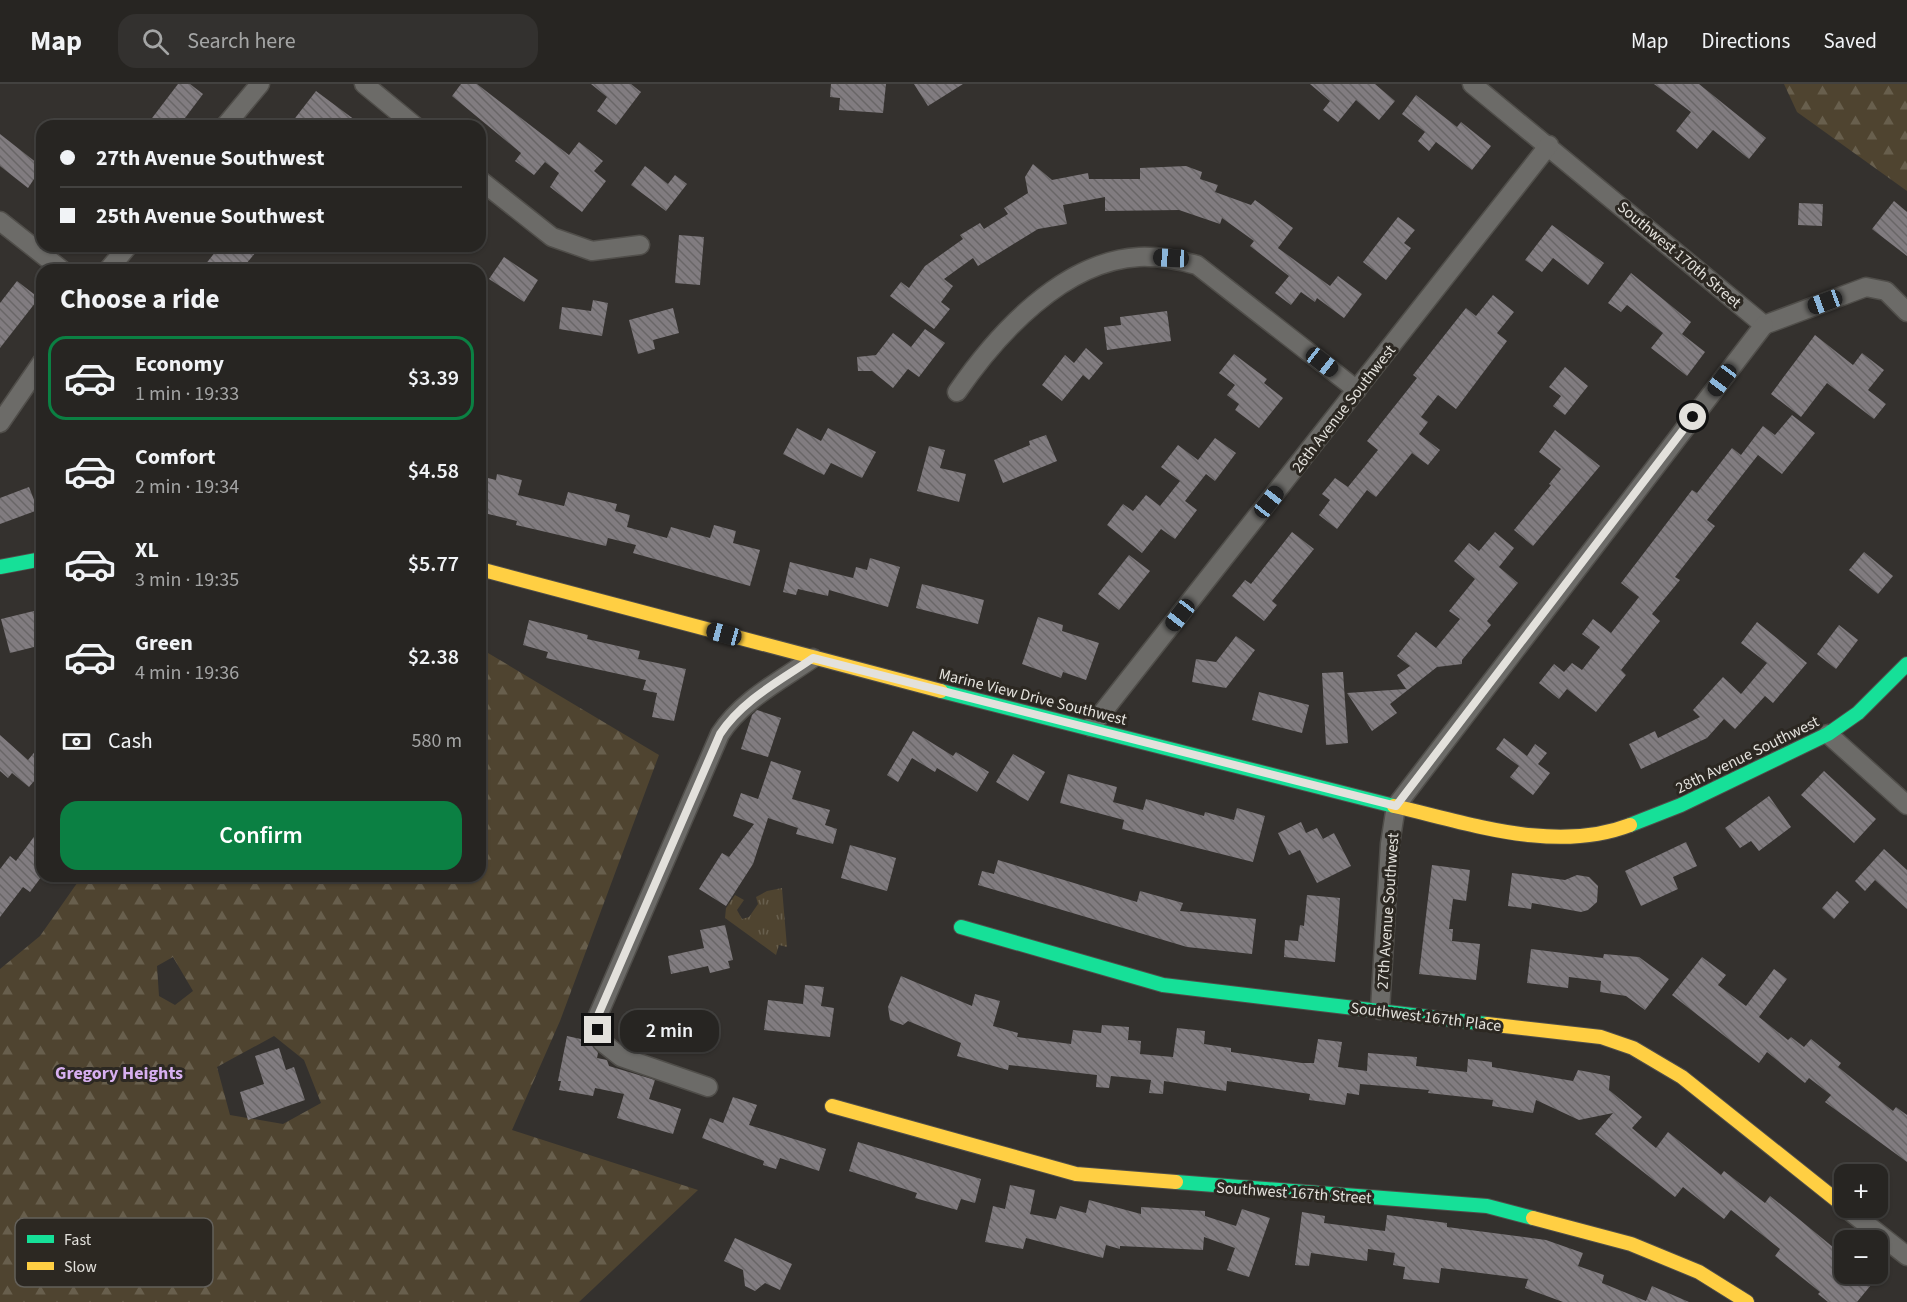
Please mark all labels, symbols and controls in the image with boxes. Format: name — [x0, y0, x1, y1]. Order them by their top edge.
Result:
search box — [118, 14, 538, 68]
text: Map — [30, 21, 82, 61]
icon: search — [139, 25, 172, 58]
text: Search here — [187, 25, 296, 57]
text: Map — [1631, 26, 1669, 56]
text: Directions — [1702, 26, 1790, 56]
text: Saved — [1823, 26, 1877, 56]
text: 27th Avenue Southwest — [96, 142, 324, 174]
street label: Southwest 170th Street — [1613, 196, 1746, 314]
text: 25th Avenue Southwest — [96, 200, 324, 232]
car — [1153, 248, 1189, 268]
text: Choose a ride — [60, 280, 220, 319]
car — [1805, 287, 1845, 317]
street label: 26th Avenue Southwest — [1287, 340, 1401, 477]
car — [1302, 344, 1342, 380]
text: Economy — [135, 348, 224, 380]
icon: car — [63, 351, 117, 405]
car — [1704, 360, 1740, 400]
text: $3.39 — [408, 362, 459, 394]
text: 1 min · 19:33 — [135, 380, 239, 408]
route start — [1679, 403, 1706, 430]
text: Comfort — [135, 441, 216, 473]
icon: car — [63, 444, 117, 498]
text: $4.58 — [408, 455, 459, 487]
text: 2 min · 19:34 — [135, 473, 239, 501]
car — [1251, 482, 1287, 522]
text: XL — [135, 534, 159, 566]
icon: car — [63, 537, 117, 591]
text: $5.77 — [408, 548, 459, 580]
text: 3 min · 19:35 — [135, 566, 239, 594]
car — [1162, 595, 1198, 635]
car — [704, 621, 744, 647]
text: Green — [135, 627, 193, 659]
icon: car — [63, 630, 117, 684]
text: $2.38 — [408, 641, 459, 673]
text: 4 min · 19:36 — [135, 659, 239, 687]
street label: Marine View Drive Southwest — [936, 663, 1130, 731]
street label: 28th Avenue Southwest — [1672, 710, 1823, 799]
icon: cash — [60, 725, 93, 758]
text: Cash — [108, 725, 153, 757]
text: 580 m — [412, 727, 462, 755]
button: Confirm — [60, 801, 462, 870]
street label: 27th Avenue Southwest — [1372, 831, 1404, 990]
street label: Southwest 167th Place — [1349, 997, 1503, 1037]
callout: 2 min — [619, 1009, 718, 1051]
route end — [584, 1016, 611, 1043]
text: 2 min — [646, 1017, 693, 1045]
district label: Gregory Heights — [55, 1061, 183, 1086]
map controls — [1834, 1164, 1888, 1284]
button: + — [1834, 1164, 1888, 1218]
street label: Southwest 167th Street — [1216, 1177, 1373, 1209]
legend — [15, 1218, 213, 1287]
text: Fast — [64, 1229, 92, 1251]
button: − — [1834, 1230, 1888, 1284]
text: Slow — [64, 1256, 97, 1278]

